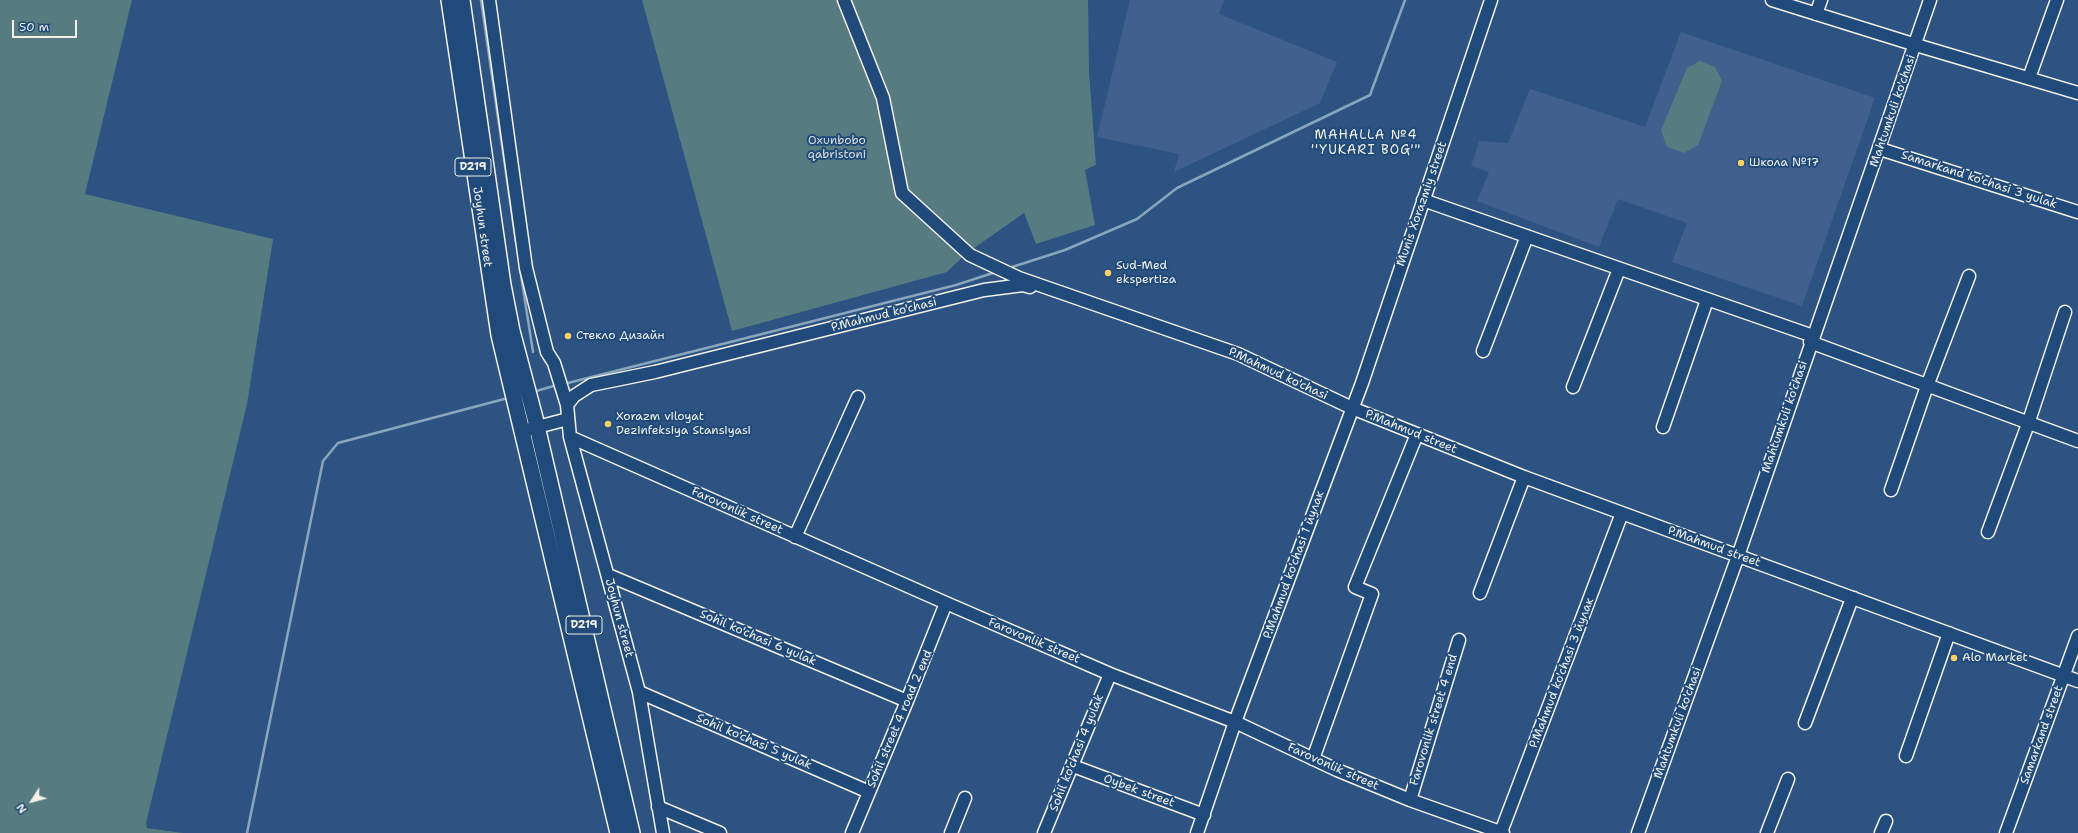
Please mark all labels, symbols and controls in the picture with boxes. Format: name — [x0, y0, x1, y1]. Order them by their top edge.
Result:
scale bar — [14, 12, 79, 38]
text: 50 m — [19, 19, 49, 35]
street label: Mahtumkuli ko'chasi — [1867, 53, 1919, 169]
district label: MAHALLA №4 ''YUKARI BOG'" — [1311, 128, 1421, 159]
park label: Oxunbobo qabristoni — [808, 134, 866, 162]
street label: Munis Xorazmiy street — [1394, 140, 1450, 268]
street label: Samarkand ko'chasi 3 yulak — [1899, 148, 2059, 212]
place label: Школа №17 — [1749, 156, 1819, 170]
road number: D219 — [455, 158, 491, 176]
marker: Школа №17 — [1736, 158, 1746, 168]
street label: Joyhun street — [469, 186, 495, 268]
place label: Sud-Med ekspertiza — [1116, 259, 1176, 287]
marker: Sud-Med ekspertiza — [1103, 268, 1113, 278]
street label: P.Mahmud ko'chasi — [830, 295, 938, 335]
place label: Стекло Дизайн — [576, 329, 665, 343]
marker: Стекло Дизайн — [563, 331, 573, 341]
street label: P.Mahmud ko'chasi — [1226, 345, 1330, 403]
street label: Mahtumkuli ko'chasi — [1759, 359, 1811, 475]
street label: P.Mahmud street — [1363, 407, 1459, 457]
place label: Xorazm viloyat Dezinfeksiya Stansiyasi — [616, 410, 751, 438]
marker: Xorazm viloyat Dezinfeksiya Stansiyasi — [603, 419, 613, 429]
street label: Farovonlik street — [689, 484, 785, 538]
street label: P.Mahmud ko'chasi 1 йулак — [1260, 489, 1328, 641]
street label: P.Mahmud street — [1666, 524, 1762, 570]
street label: Joyhun street — [602, 577, 636, 659]
street label: P.Mahmud ko'chasi 3 йулак — [1527, 596, 1597, 750]
street label: Sohil ko'chasi 6 yulak — [698, 607, 818, 669]
street label: Farovonlik street — [986, 615, 1082, 667]
road number: D219 — [566, 616, 602, 634]
street label: Sohil street 4 road 2 end — [864, 648, 936, 790]
place label: Alo Market — [1962, 651, 2028, 665]
street label: Farovonlik street 4 end — [1407, 652, 1461, 788]
marker: Alo Market — [1949, 653, 1959, 663]
street label: Mahtumkuli ko'chasi — [1651, 665, 1705, 781]
street label: Samarkand street — [2017, 684, 2067, 786]
street label: Sohil ko'chasi 4 yulak — [1047, 692, 1107, 814]
street label: Sohil ko'chasi 5 yulak — [694, 711, 814, 773]
street label: Farovonlik street — [1285, 740, 1381, 794]
street label: Oybek street — [1101, 771, 1177, 811]
north arrow — [12, 781, 52, 821]
text: N — [13, 800, 31, 816]

